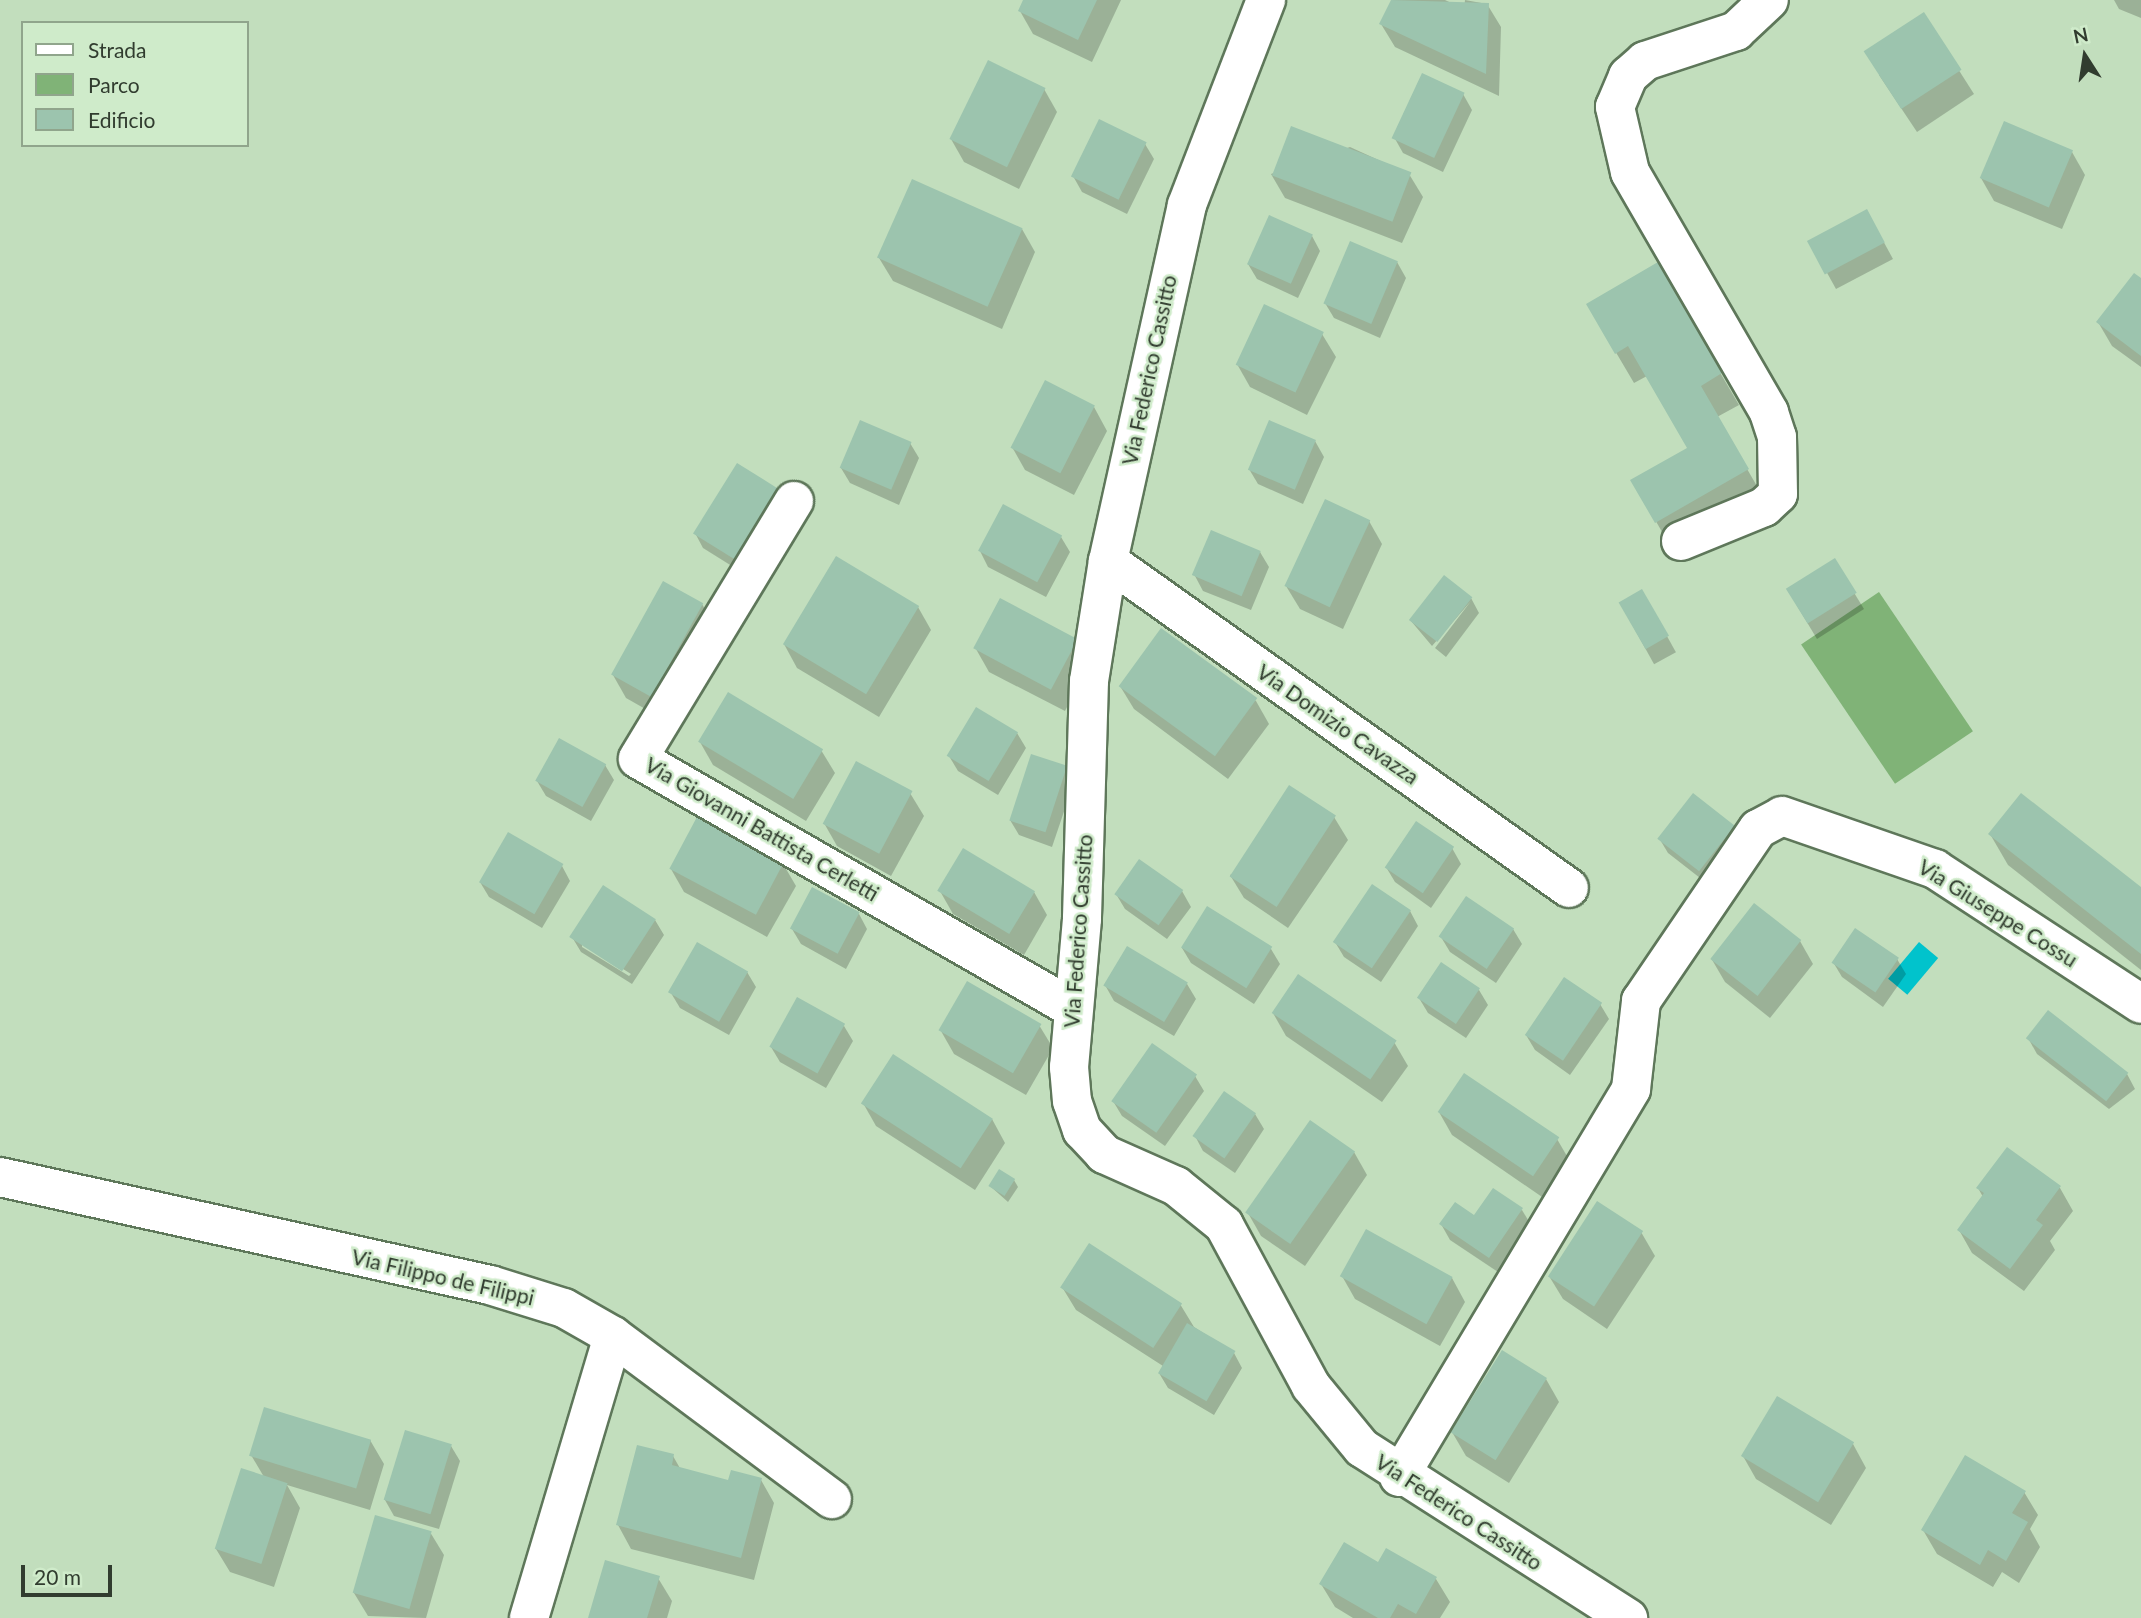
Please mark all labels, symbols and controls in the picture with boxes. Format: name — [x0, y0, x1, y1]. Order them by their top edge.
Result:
legend — [21, 21, 248, 147]
north arrow — [2050, 21, 2120, 91]
text: N — [2071, 22, 2090, 48]
text: Strada — [88, 37, 147, 62]
text: Parco — [88, 72, 140, 97]
text: Edificio — [88, 107, 155, 132]
street label: Via Federico Cassitto — [1117, 273, 1181, 467]
street label: Via Domizio Cavazza — [1252, 659, 1424, 789]
street label: Via Giovanni Battista Cerletti — [641, 752, 883, 906]
street label: Via Federico Cassitto — [1059, 834, 1097, 1028]
street label: Via Giuseppe Cossu — [1914, 854, 2082, 972]
street label: Via Filippo de Filippi — [349, 1244, 537, 1310]
street label: Via Federico Cassitto — [1371, 1449, 1547, 1575]
scale bar — [24, 1552, 116, 1596]
text: 20 m — [34, 1564, 81, 1589]

